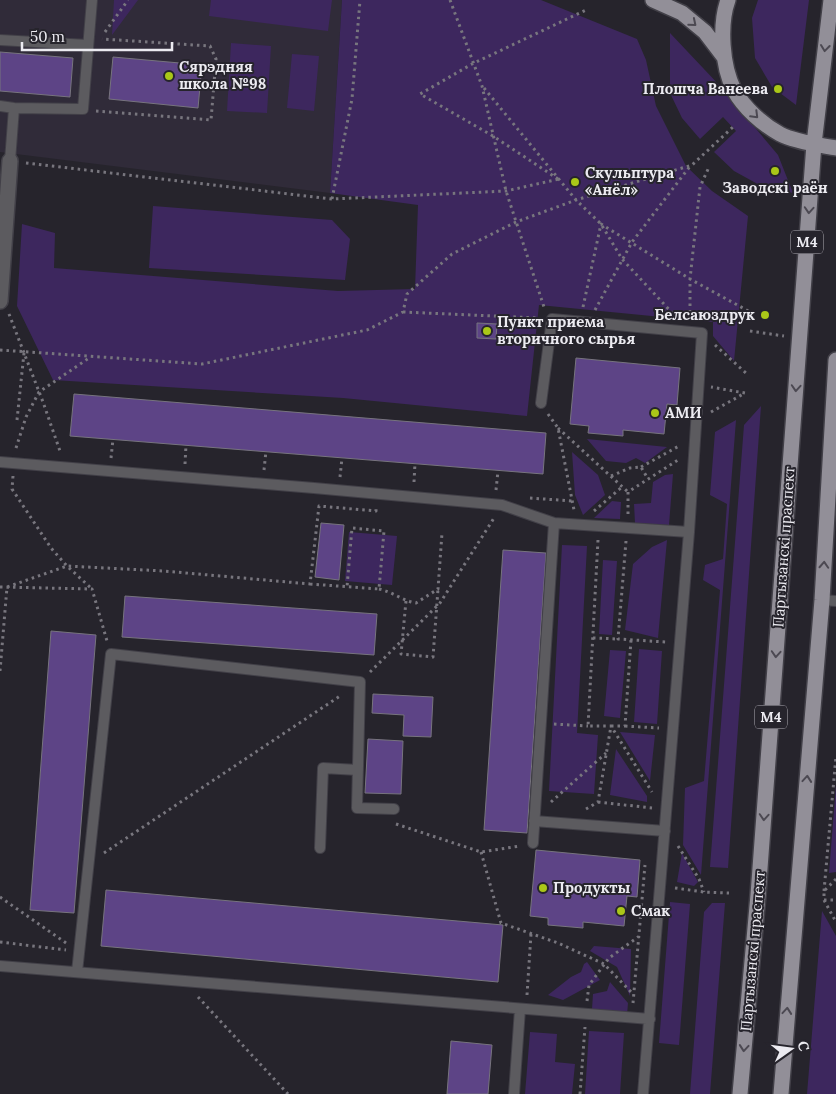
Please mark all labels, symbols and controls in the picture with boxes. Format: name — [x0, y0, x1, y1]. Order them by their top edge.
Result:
one-way arrow — [688, 17, 697, 26]
scale bar — [22, 20, 172, 52]
text: 50 m — [30, 27, 65, 46]
one-way arrow — [820, 45, 831, 53]
place label: Сярэдняя школа №98 — [179, 57, 266, 93]
marker: Сярэдняя школа №98 — [163, 70, 175, 82]
place label: Плошча Ванеева — [643, 79, 768, 98]
marker: Плошча Ванеева — [772, 83, 784, 95]
one-way arrow — [749, 109, 758, 118]
place label: Скульптура «Анёл» — [585, 163, 674, 199]
marker: Заводскі раён — [769, 165, 781, 177]
marker: Скульптура «Анёл» — [569, 176, 581, 188]
place label: Заводскі раён — [722, 178, 828, 197]
one-way arrow — [804, 206, 815, 214]
road number: М4 — [791, 230, 823, 253]
place label: Белсаюздрук — [654, 305, 755, 324]
marker: Белсаюздрук — [759, 309, 771, 321]
place label: Пункт приема вторичного сырья — [497, 312, 635, 348]
marker: Пункт приема вторичного сырья — [481, 325, 493, 337]
one-way arrow — [790, 384, 801, 392]
place label: АМИ — [665, 403, 702, 422]
marker: АМИ — [649, 407, 661, 419]
street label: Партызанскі праспект — [768, 465, 799, 628]
one-way arrow — [819, 560, 830, 568]
one-way arrow — [770, 651, 781, 659]
road number: М4 — [755, 706, 787, 729]
one-way arrow — [801, 775, 812, 783]
one-way arrow — [758, 813, 769, 821]
street label: Партызанскі праспект — [736, 869, 769, 1032]
place label: Продукты — [553, 878, 630, 897]
marker: Продукты — [537, 882, 549, 894]
place label: Смак — [631, 901, 670, 920]
marker: Смак — [615, 905, 627, 917]
one-way arrow — [782, 1006, 793, 1014]
north arrow — [766, 1024, 816, 1074]
text: С — [794, 1039, 814, 1053]
one-way arrow — [739, 1045, 750, 1053]

